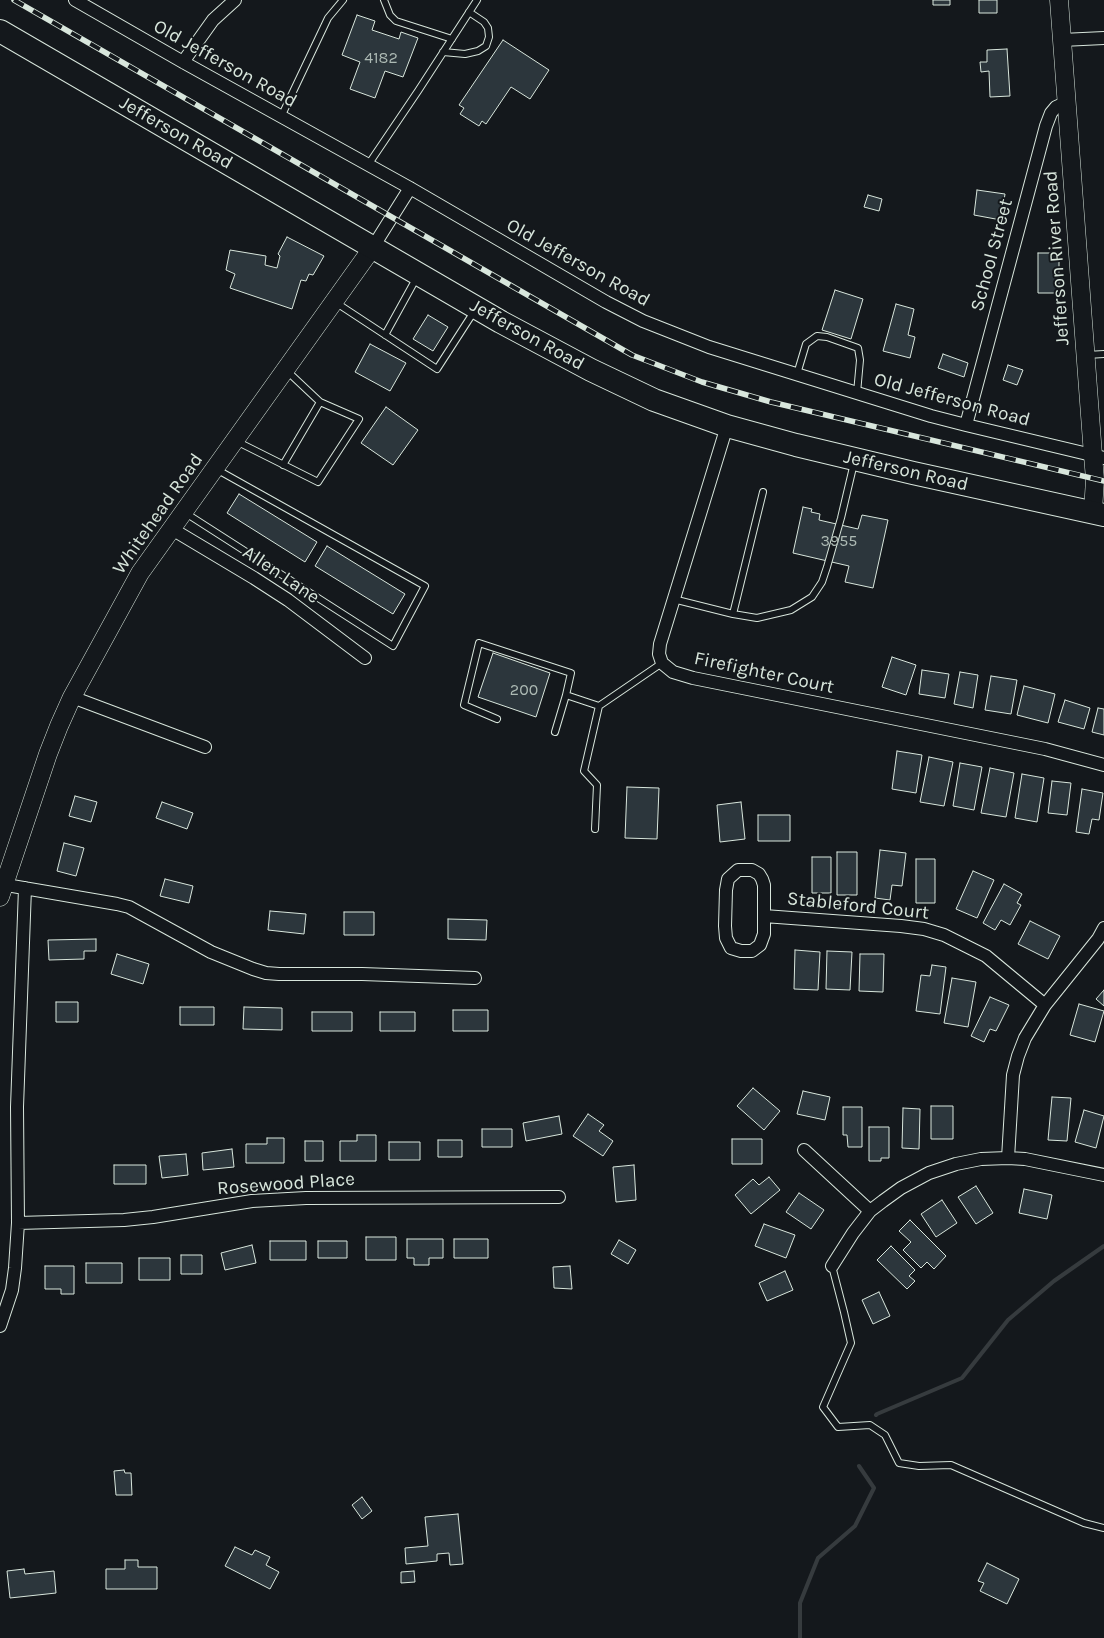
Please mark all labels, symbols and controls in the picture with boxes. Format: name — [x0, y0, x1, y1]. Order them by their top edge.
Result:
street label: Old Jefferson Road — [149, 15, 301, 113]
house number: 4182 — [364, 48, 398, 68]
street label: Jefferson Road — [115, 91, 237, 175]
street label: Jefferson River Road — [1040, 170, 1074, 346]
street label: School Street — [966, 196, 1018, 314]
street label: Old Jefferson Road — [502, 214, 654, 312]
street label: Jefferson Road — [466, 294, 588, 376]
street label: Old Jefferson Road — [872, 368, 1032, 432]
street label: Jefferson Road — [841, 446, 971, 496]
street label: Whitehead Road — [108, 449, 208, 579]
house number: 3955 — [821, 531, 857, 551]
street label: Allen Lane — [238, 541, 324, 609]
street label: Firefighter Court — [692, 647, 836, 699]
house number: 200 — [510, 680, 538, 700]
street label: Stableford Court — [786, 887, 930, 925]
street label: Rosewood Place — [216, 1168, 356, 1200]

